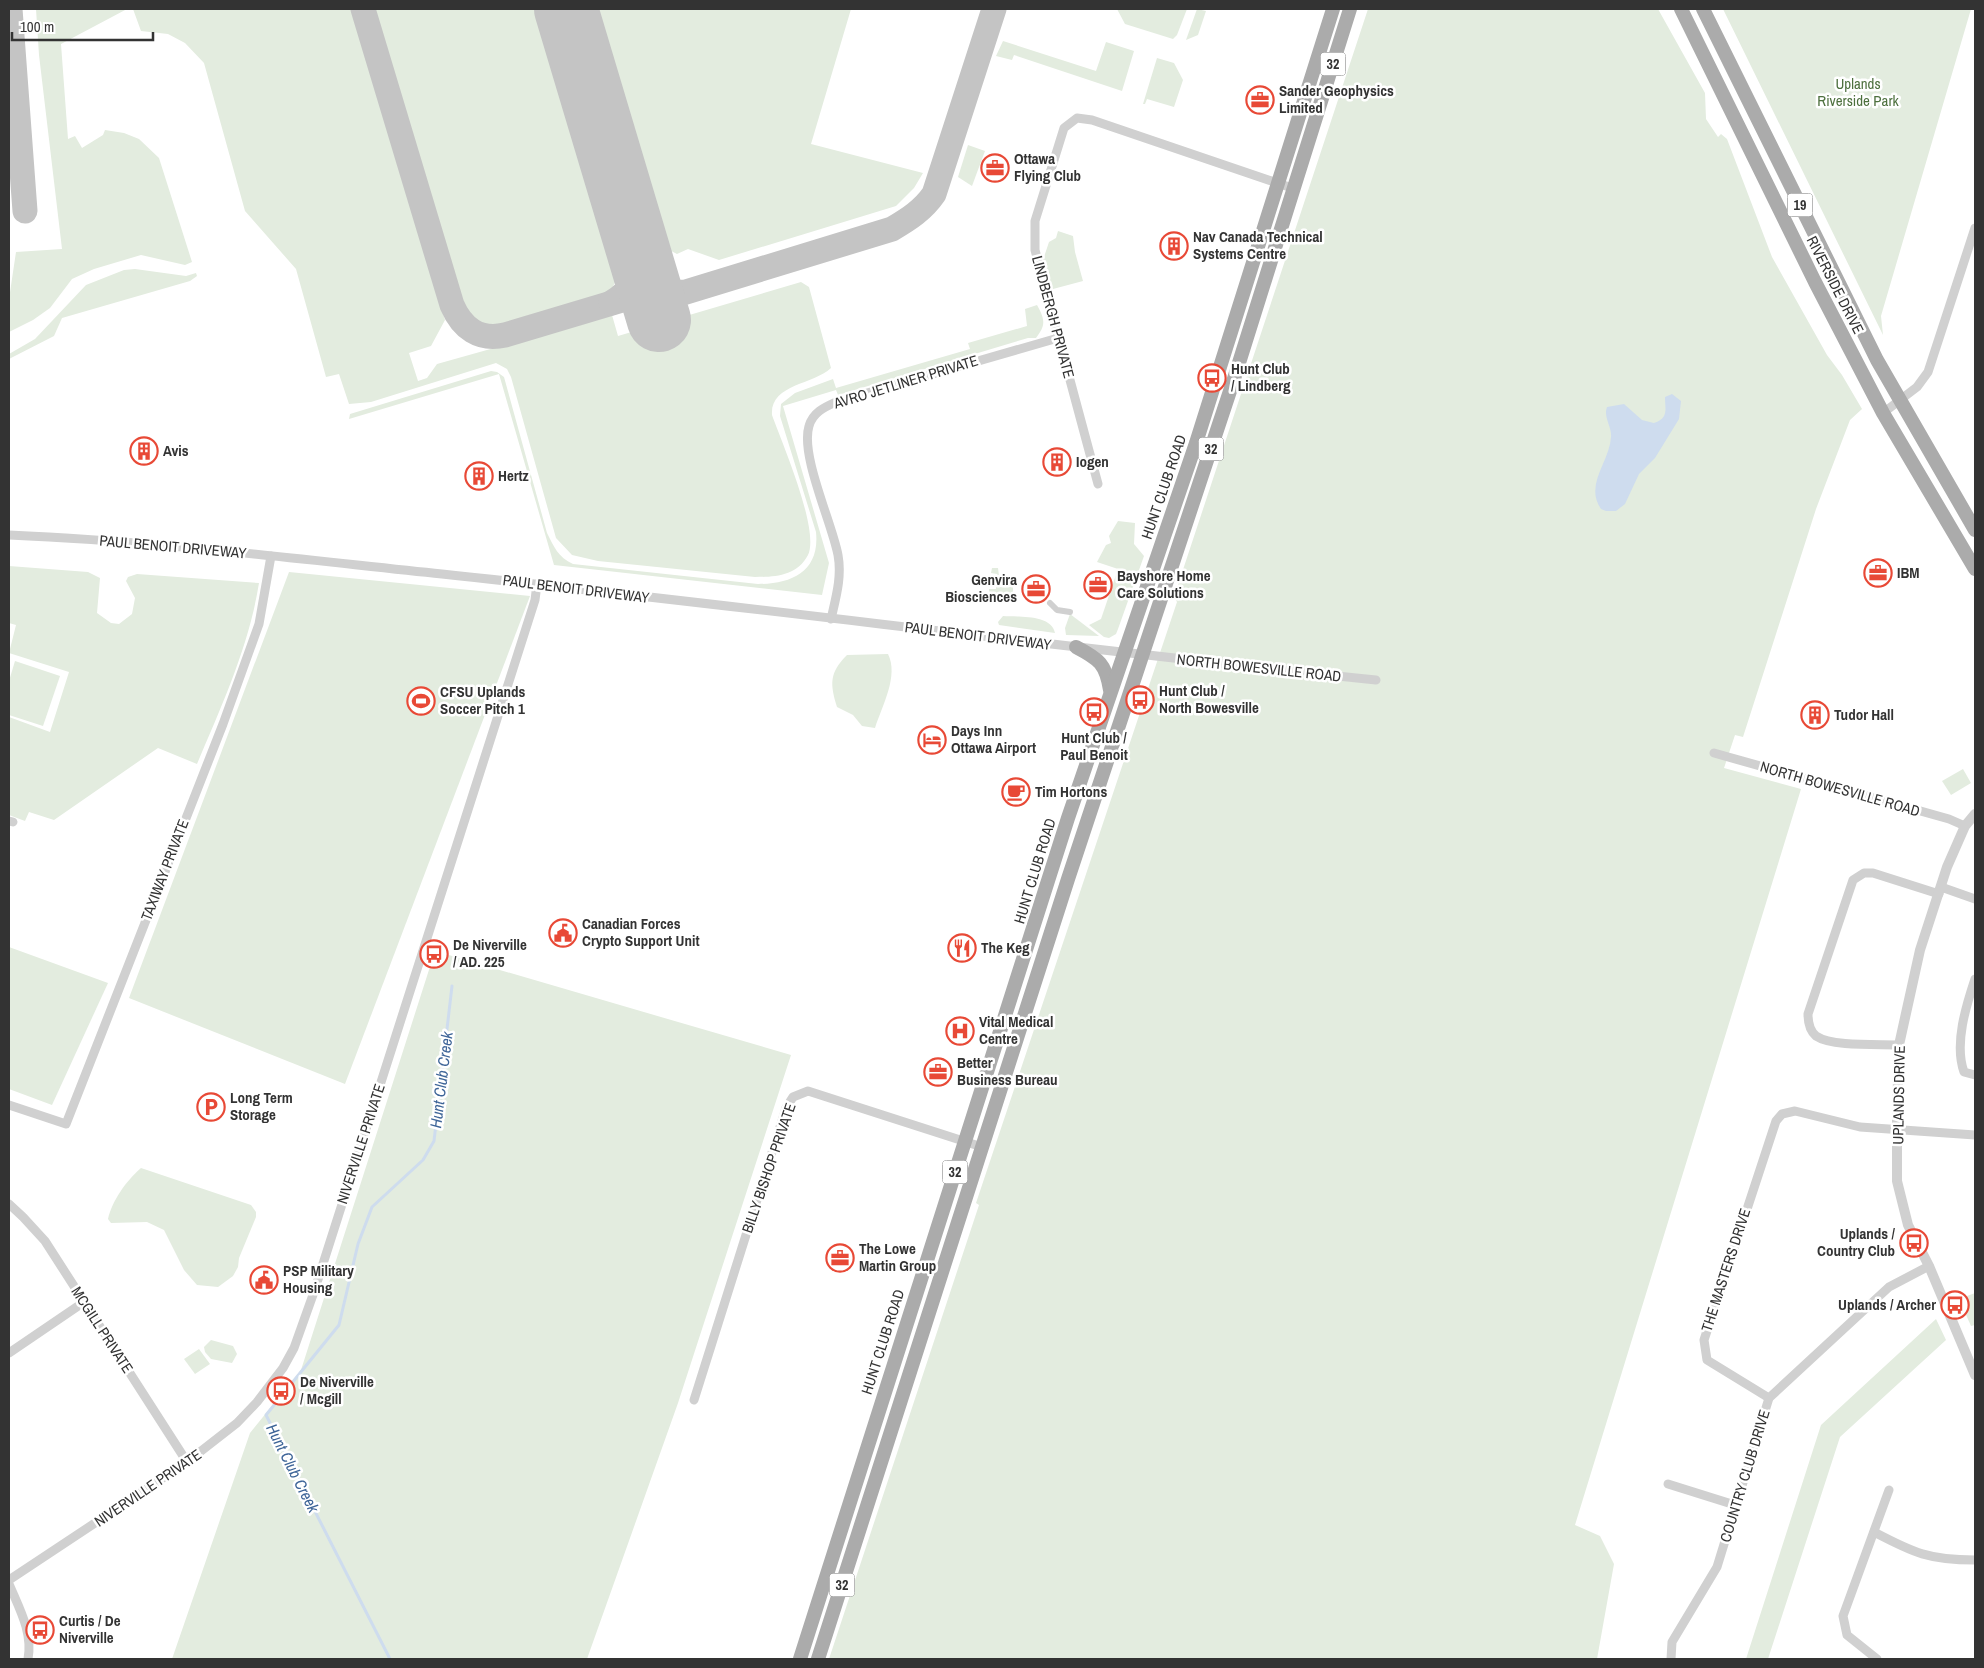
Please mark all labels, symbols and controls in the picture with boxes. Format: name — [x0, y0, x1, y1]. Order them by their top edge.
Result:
scale bar — [12, 10, 154, 42]
text: 100 m — [20, 16, 54, 37]
road number: 32 — [1320, 52, 1346, 76]
park label: Uplands Riverside Park — [1817, 73, 1900, 111]
place label: Sander Geophysics Limited — [1279, 80, 1394, 118]
office icon: Sander Geophysics Limited — [1245, 85, 1275, 115]
place label: Ottawa Flying Club — [1014, 148, 1081, 186]
office icon: Ottawa Flying Club — [980, 153, 1010, 183]
road number: 19 — [1788, 194, 1812, 216]
place label: Nav Canada Technical Systems Centre — [1193, 226, 1323, 264]
building icon: Nav Canada Technical Systems Centre — [1159, 231, 1189, 261]
street label: RIVERSIDE DRIVE — [1802, 232, 1869, 337]
street label: LINDBERGH PRIVATE — [1027, 253, 1080, 380]
street label: AVRO JETLINER PRIVATE — [830, 350, 981, 414]
place label: Hunt Club / Lindberg — [1231, 358, 1291, 396]
bus stop icon: Hunt Club / Lindberg — [1197, 363, 1227, 393]
street label: HUNT CLUB ROAD — [1136, 432, 1191, 542]
building icon: Avis — [129, 436, 159, 466]
road number: 32 — [1198, 438, 1224, 460]
place label: Avis — [163, 440, 189, 461]
building icon: Iogen — [1042, 447, 1072, 477]
place label: Iogen — [1076, 451, 1109, 472]
building icon: Hertz — [464, 461, 494, 491]
place label: Hertz — [498, 465, 529, 486]
street label: PAUL BENOIT DRIVEWAY — [99, 530, 248, 563]
office icon: IBM — [1863, 558, 1893, 588]
place label: IBM — [1897, 562, 1920, 583]
place label: Bayshore Home Care Solutions — [1117, 565, 1211, 603]
street label: PAUL BENOIT DRIVEWAY — [502, 569, 651, 608]
place label: Genvira Biosciences — [945, 569, 1017, 607]
office icon: Bayshore Home Care Solutions — [1083, 570, 1113, 600]
office icon: Genvira Biosciences — [1021, 574, 1051, 604]
street label: PAUL BENOIT DRIVEWAY — [904, 616, 1053, 655]
street label: NORTH BOWESVILLE ROAD — [1176, 648, 1342, 687]
place label: Hunt Club / North Bowesville — [1159, 680, 1259, 718]
place label: CFSU Uplands Soccer Pitch 1 — [440, 681, 526, 719]
bus stop icon: Hunt Club / North Bowesville — [1125, 685, 1155, 715]
sports icon: CFSU Uplands Soccer Pitch 1 — [406, 686, 436, 716]
bus stop icon: Hunt Club / Paul Benoit — [1079, 697, 1109, 727]
building icon: Tudor Hall — [1800, 700, 1830, 730]
place label: Tudor Hall — [1834, 704, 1894, 725]
place label: Days Inn Ottawa Airport — [951, 720, 1036, 758]
hotel icon: Days Inn Ottawa Airport — [917, 725, 947, 755]
place label: Hunt Club / Paul Benoit — [1060, 727, 1128, 765]
street label: NORTH BOWESVILLE ROAD — [1758, 756, 1923, 821]
cafe icon: Tim Hortons — [1001, 777, 1031, 807]
place label: Tim Hortons — [1035, 781, 1107, 802]
street label: HUNT CLUB ROAD — [1009, 815, 1061, 926]
street label: TAXIWAY PRIVATE — [136, 816, 194, 924]
place label: Canadian Forces Crypto Support Unit — [582, 913, 700, 951]
public building icon: Canadian Forces Crypto Support Unit — [548, 918, 578, 948]
restaurant icon: The Keg — [947, 933, 977, 963]
place label: De Niverville / AD. 225 — [453, 934, 527, 972]
place label: The Keg — [981, 937, 1030, 958]
bus stop icon: De Niverville / AD. 225 — [419, 939, 449, 969]
place label: Vital Medical Centre — [979, 1011, 1053, 1049]
hospital icon: Vital Medical Centre — [945, 1016, 975, 1046]
water label: Hunt Club Creek — [424, 1030, 458, 1129]
street label: UPLANDS DRIVE — [1887, 1045, 1910, 1145]
place label: Better Business Bureau — [957, 1052, 1058, 1090]
office icon: Better Business Bureau — [923, 1057, 953, 1087]
street label: NIVERVILLE PRIVATE — [331, 1081, 390, 1207]
place label: Long Term Storage — [230, 1087, 293, 1125]
parking icon: Long Term Storage — [196, 1092, 226, 1122]
street label: BILLY BISHOP PRIVATE — [736, 1100, 801, 1236]
road number: 32 — [942, 1160, 968, 1184]
street label: THE MASTERS DRIVE — [1696, 1205, 1755, 1334]
place label: Uplands / Country Club — [1817, 1223, 1896, 1261]
bus stop icon: Uplands / Country Club — [1899, 1228, 1929, 1258]
place label: The Lowe Martin Group — [859, 1238, 936, 1276]
office icon: The Lowe Martin Group — [825, 1243, 855, 1273]
place label: PSP Military Housing — [283, 1260, 354, 1298]
public building icon: PSP Military Housing — [249, 1265, 279, 1295]
street label: MCGILL PRIVATE — [66, 1282, 138, 1377]
street label: HUNT CLUB ROAD — [856, 1287, 909, 1397]
bus stop icon: Uplands / Archer — [1940, 1290, 1970, 1320]
place label: Uplands / Archer — [1838, 1294, 1936, 1315]
place label: De Niverville / Mcgill — [300, 1371, 374, 1409]
bus stop icon: De Niverville / Mcgill — [266, 1376, 296, 1406]
street label: COUNTRY CLUB DRIVE — [1714, 1407, 1775, 1545]
water label: Hunt Club Creek — [261, 1420, 325, 1517]
street label: NIVERVILLE PRIVATE — [90, 1444, 205, 1531]
road number: 32 — [830, 1574, 854, 1596]
place label: Curtis / De Niverville — [59, 1610, 121, 1648]
bus stop icon: Curtis / De Niverville — [25, 1615, 55, 1645]

